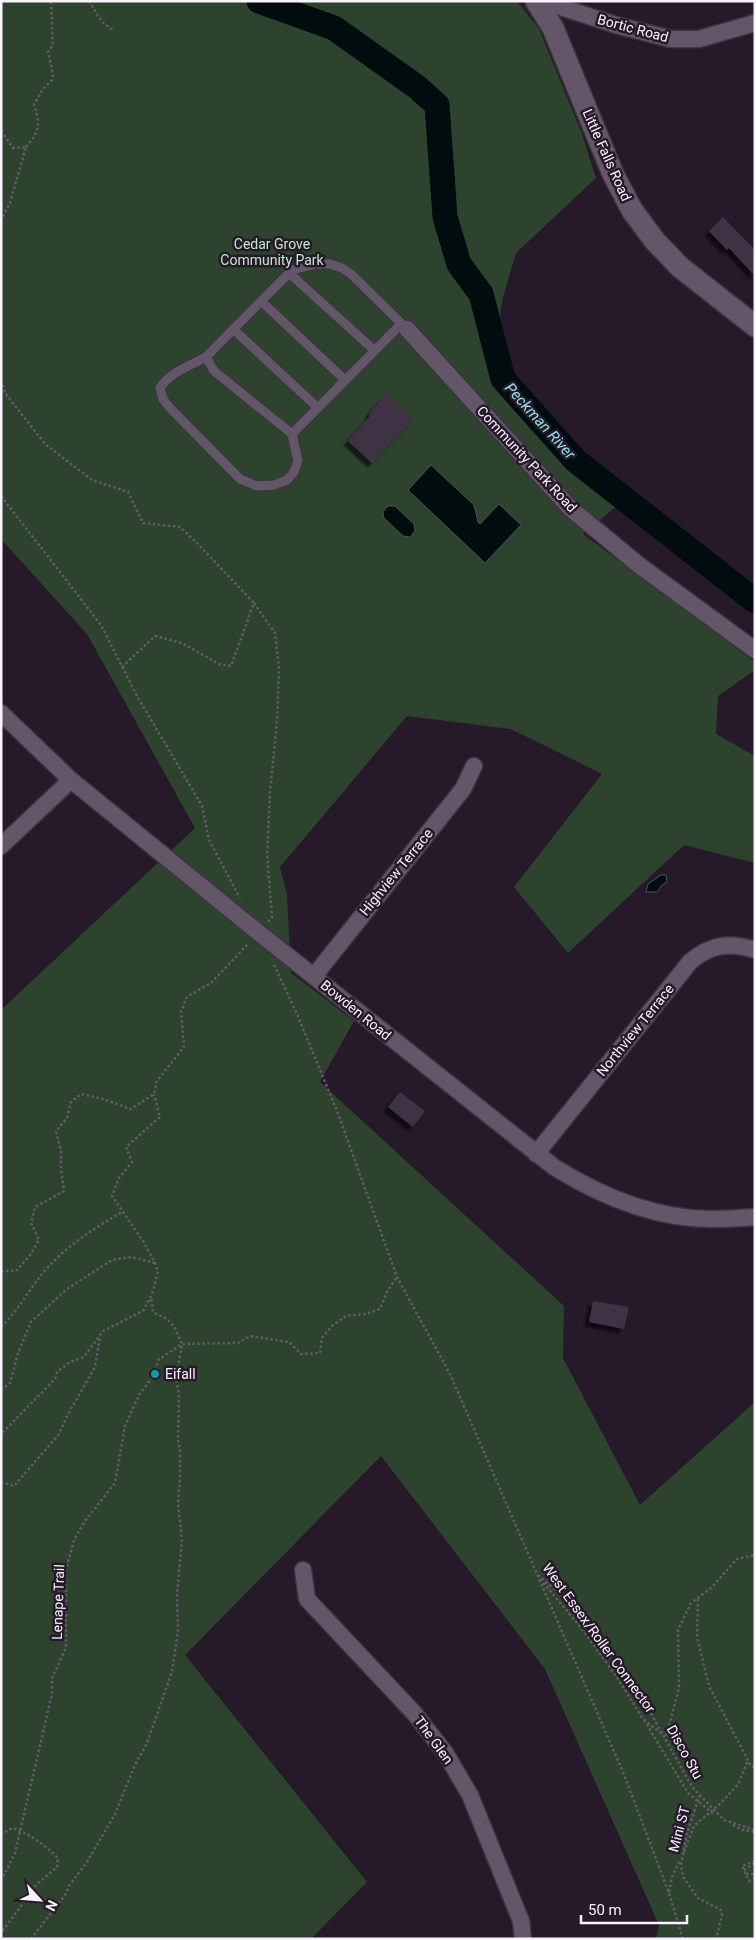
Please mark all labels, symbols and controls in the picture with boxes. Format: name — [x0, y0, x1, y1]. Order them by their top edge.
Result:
street label: Bortic Road — [596, 11, 670, 45]
street label: Little Falls Road — [580, 106, 634, 204]
park label: Cedar Grove Community Park — [220, 236, 325, 268]
water label: Peckman River — [501, 379, 580, 464]
street label: Community Park Road — [474, 403, 580, 515]
street label: Highview Terrace — [356, 825, 436, 919]
street label: Bowden Road — [318, 977, 394, 1043]
street label: Northview Terrace — [593, 981, 677, 1079]
place label: Eifall — [165, 1366, 196, 1382]
marker: Eifall — [149, 1368, 161, 1380]
street label: West Essex/Roller Connector — [539, 1560, 659, 1716]
street label: Lenape Trail — [49, 1564, 67, 1640]
street label: The Glen — [411, 1713, 457, 1767]
street label: Disco Stu — [664, 1722, 706, 1782]
street label: Mini ST — [665, 1804, 693, 1854]
north arrow — [15, 1875, 65, 1925]
scale bar — [581, 1892, 687, 1924]
text: N — [42, 1898, 61, 1914]
text: 50 m — [588, 1901, 622, 1919]

